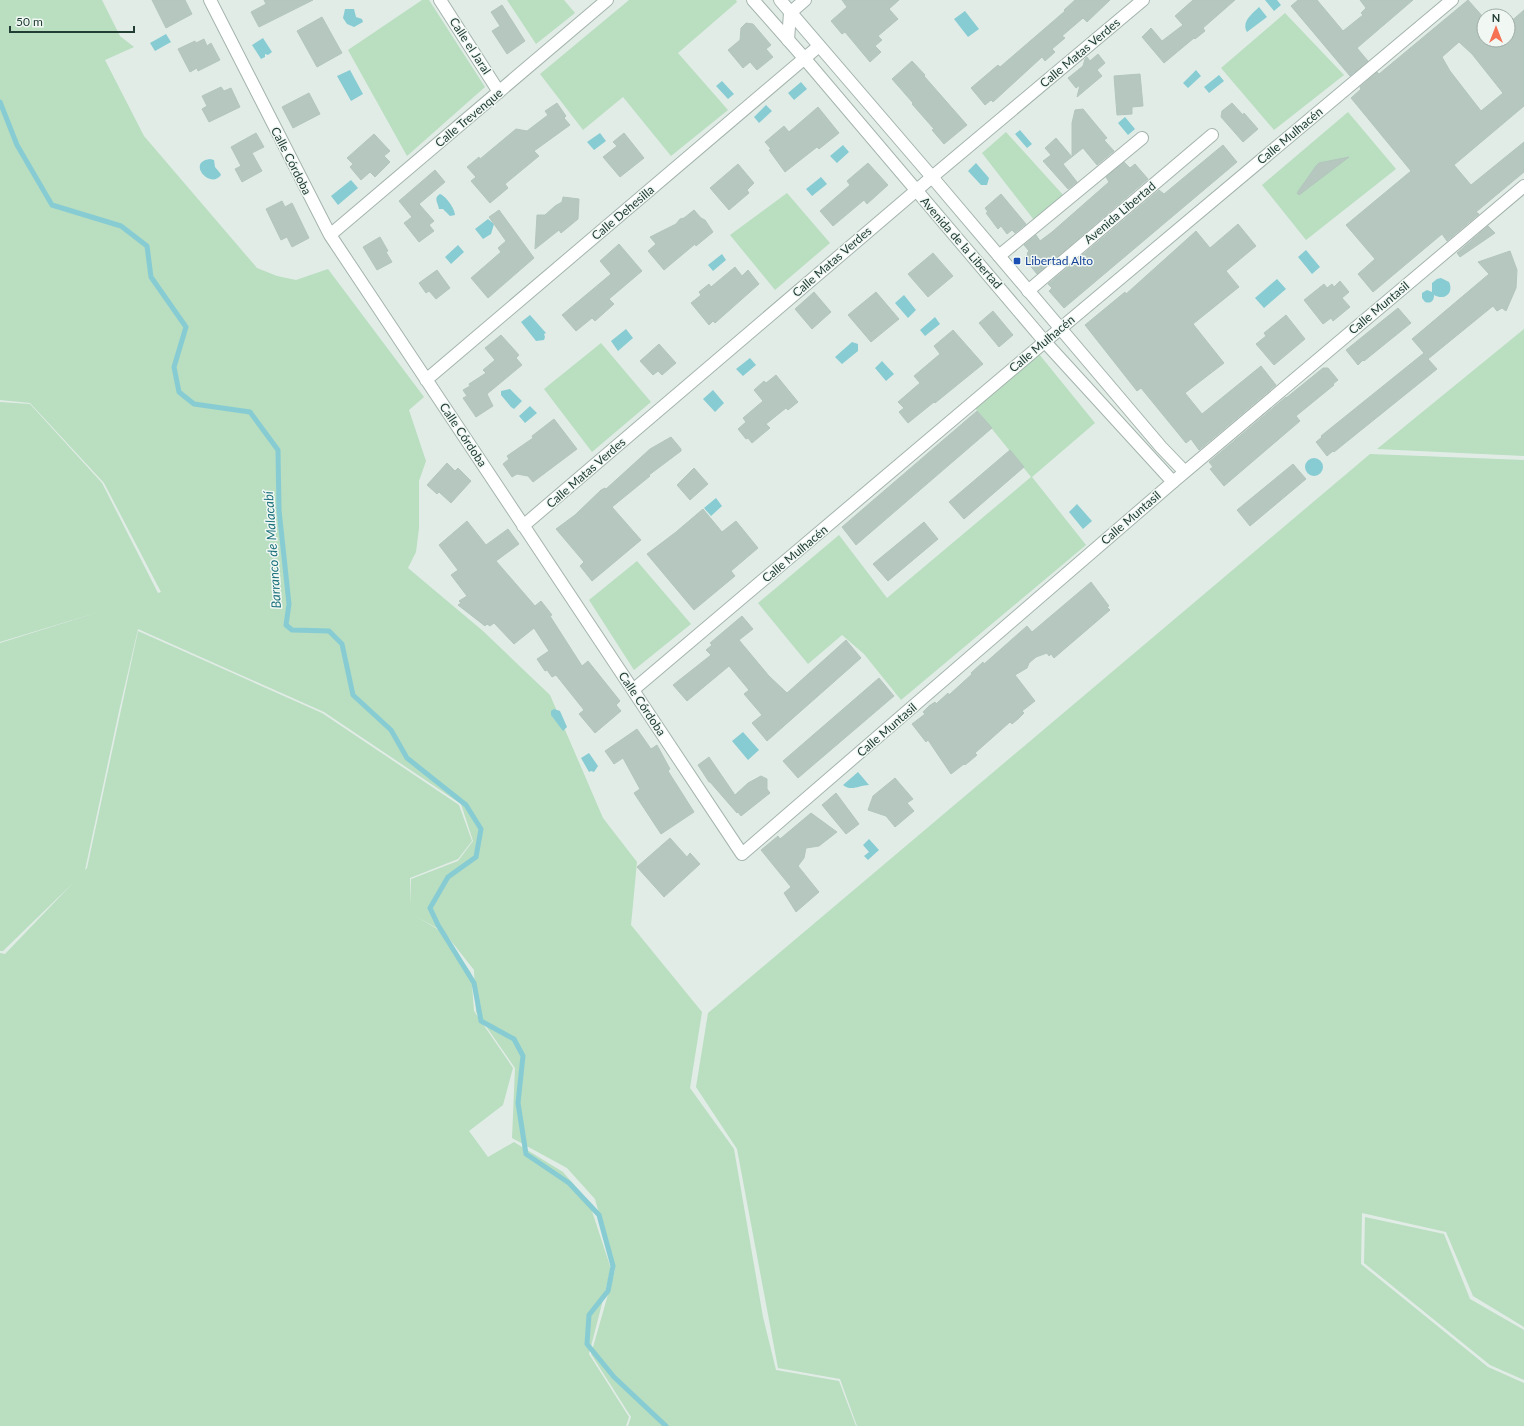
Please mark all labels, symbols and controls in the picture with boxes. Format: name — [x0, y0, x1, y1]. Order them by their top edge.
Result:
scale bar — [10, 8, 134, 34]
north arrow — [1476, 8, 1516, 48]
text: N — [1492, 11, 1500, 24]
text: 50 m — [16, 14, 43, 29]
street label: Calle el Jaral — [446, 14, 494, 77]
street label: Calle Matas Verdes — [1037, 15, 1123, 90]
street label: Calle Trevenque — [432, 85, 506, 150]
street label: Calle Mulhacén — [1254, 104, 1326, 167]
street label: Calle Córdoba — [268, 124, 315, 197]
street label: Avenida Libertad — [1081, 178, 1159, 247]
street label: Calle Dehesilla — [588, 182, 657, 243]
street label: Avenida de la Libertad — [917, 194, 1005, 292]
street label: Calle Matas Verdes — [789, 223, 874, 300]
place label: Libertad Alto — [1025, 253, 1093, 268]
marker: Libertad Alto — [1012, 256, 1022, 266]
street label: Calle Muntasil — [1345, 278, 1412, 337]
street label: Calle Mulhacén — [1006, 312, 1078, 375]
street label: Calle Córdoba — [436, 400, 490, 470]
street label: Calle Matas Verdes — [543, 434, 628, 511]
street label: Calle Muntasil — [1098, 488, 1164, 548]
water label: Barranco de Malacabí — [260, 490, 284, 609]
street label: Calle Mulhacén — [759, 522, 831, 585]
street label: Calle Córdoba — [615, 669, 669, 739]
street label: Calle Muntasil — [854, 700, 920, 760]

